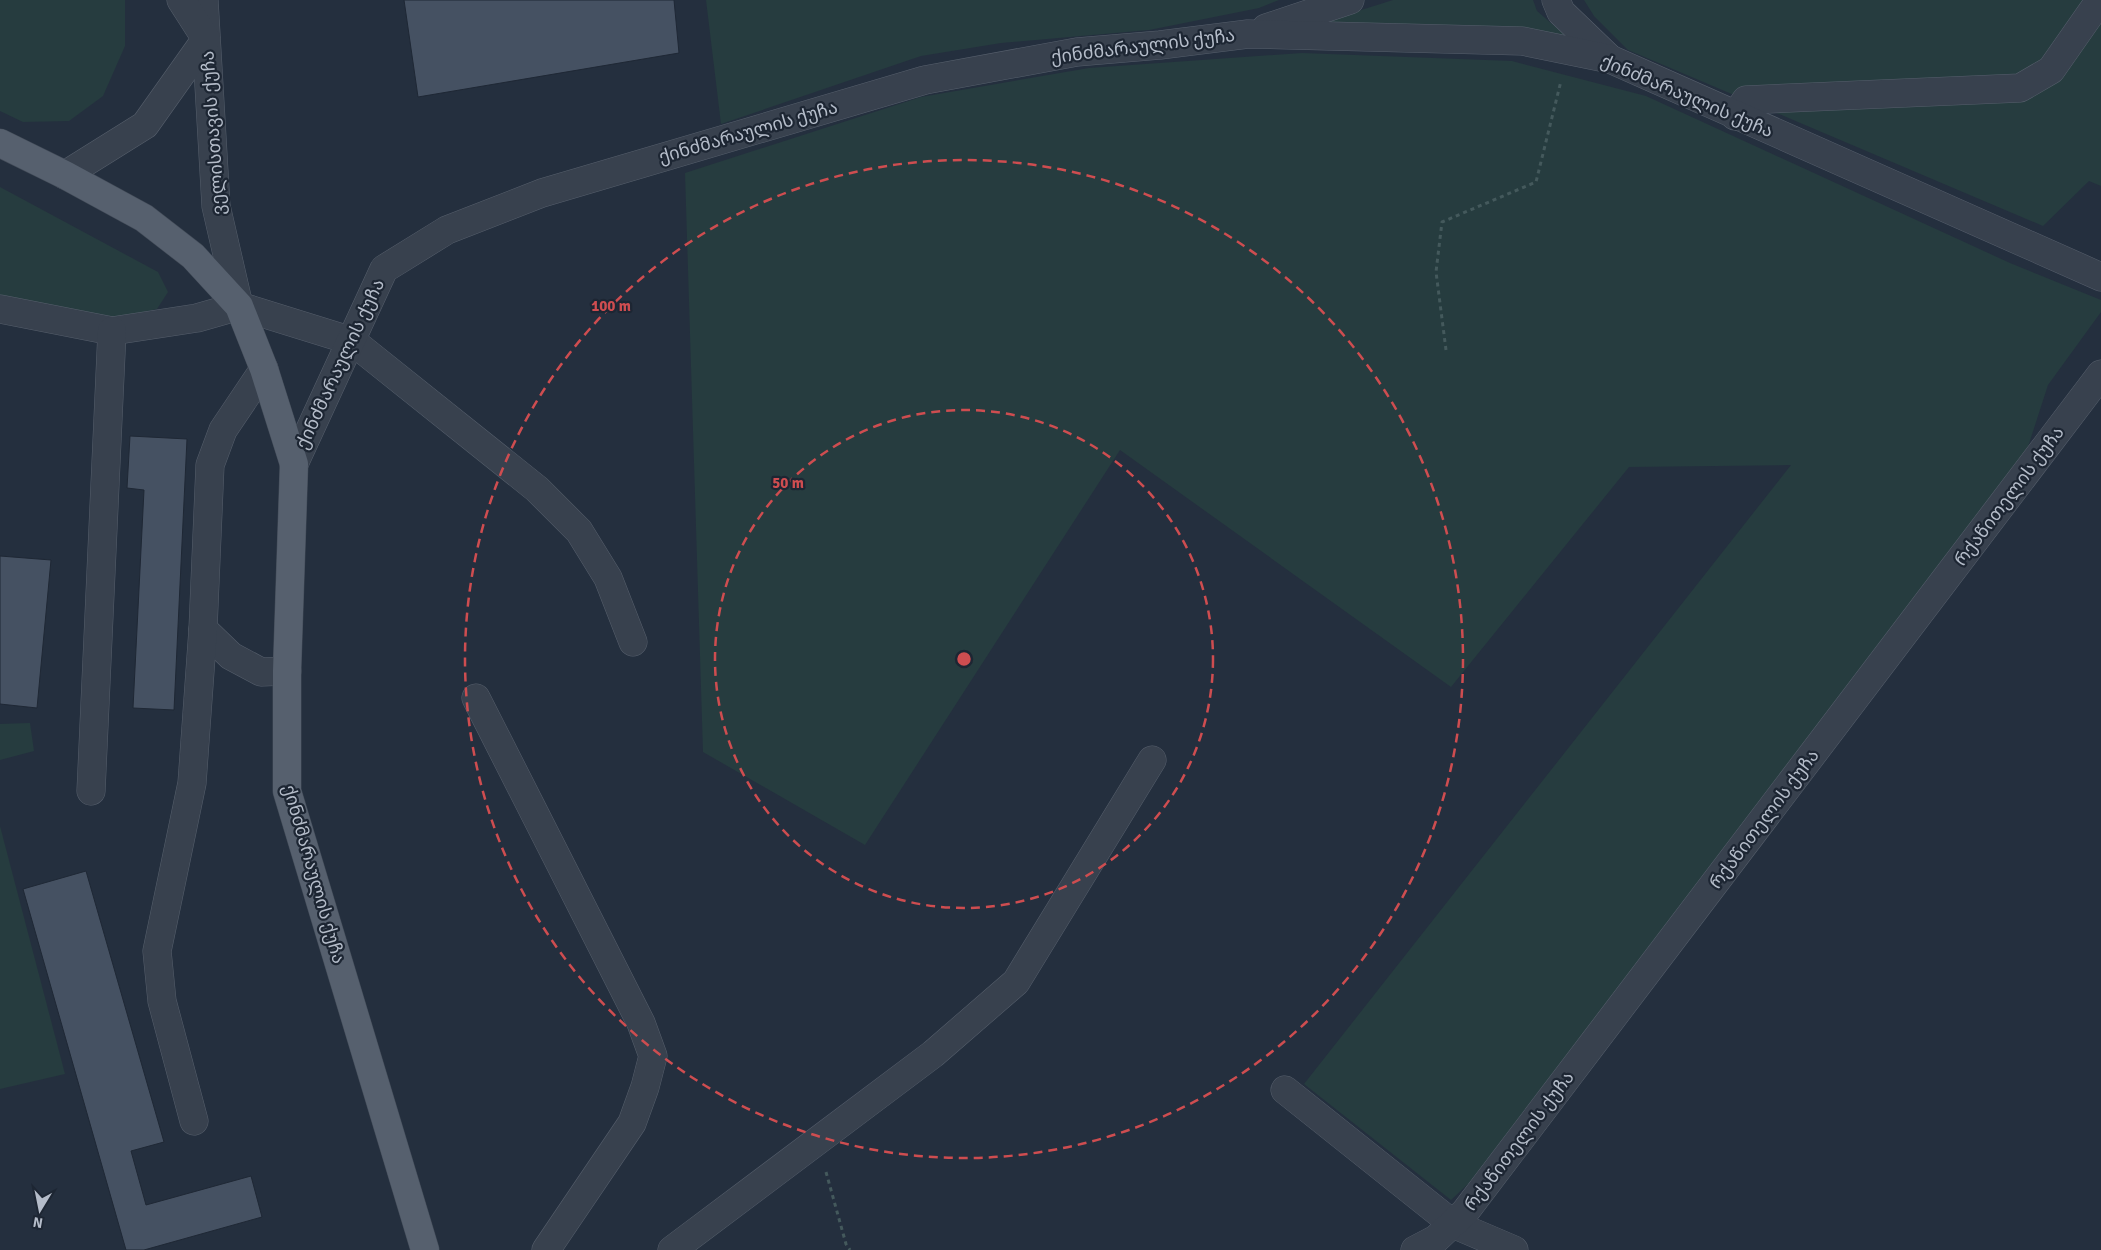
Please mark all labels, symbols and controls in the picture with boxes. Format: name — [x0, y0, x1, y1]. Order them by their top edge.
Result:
street label: ქინძმარაულის ქუჩა — [1050, 24, 1236, 68]
street label: ველისთავის ქუჩა — [196, 50, 230, 216]
street label: ქინძმარაულის ქუჩა — [1597, 50, 1777, 142]
street label: ქინძმარაულის ქუჩა — [656, 96, 840, 168]
street label: ქინძმარაულის ქუჩა — [291, 275, 389, 453]
text: 100 m — [591, 297, 631, 315]
street label: რქაწითელის ქუჩა — [1949, 422, 2069, 570]
text: 50 m — [772, 474, 804, 492]
centre of rings — [955, 650, 973, 668]
street label: რქაწითელის ქუჩა — [1704, 745, 1824, 893]
street label: ქინძმარაულის ქუჩა — [278, 782, 350, 966]
street label: რქაწითელის ქუჩა — [1459, 1067, 1579, 1215]
north arrow — [15, 1185, 65, 1235]
text: N — [32, 1213, 44, 1232]

